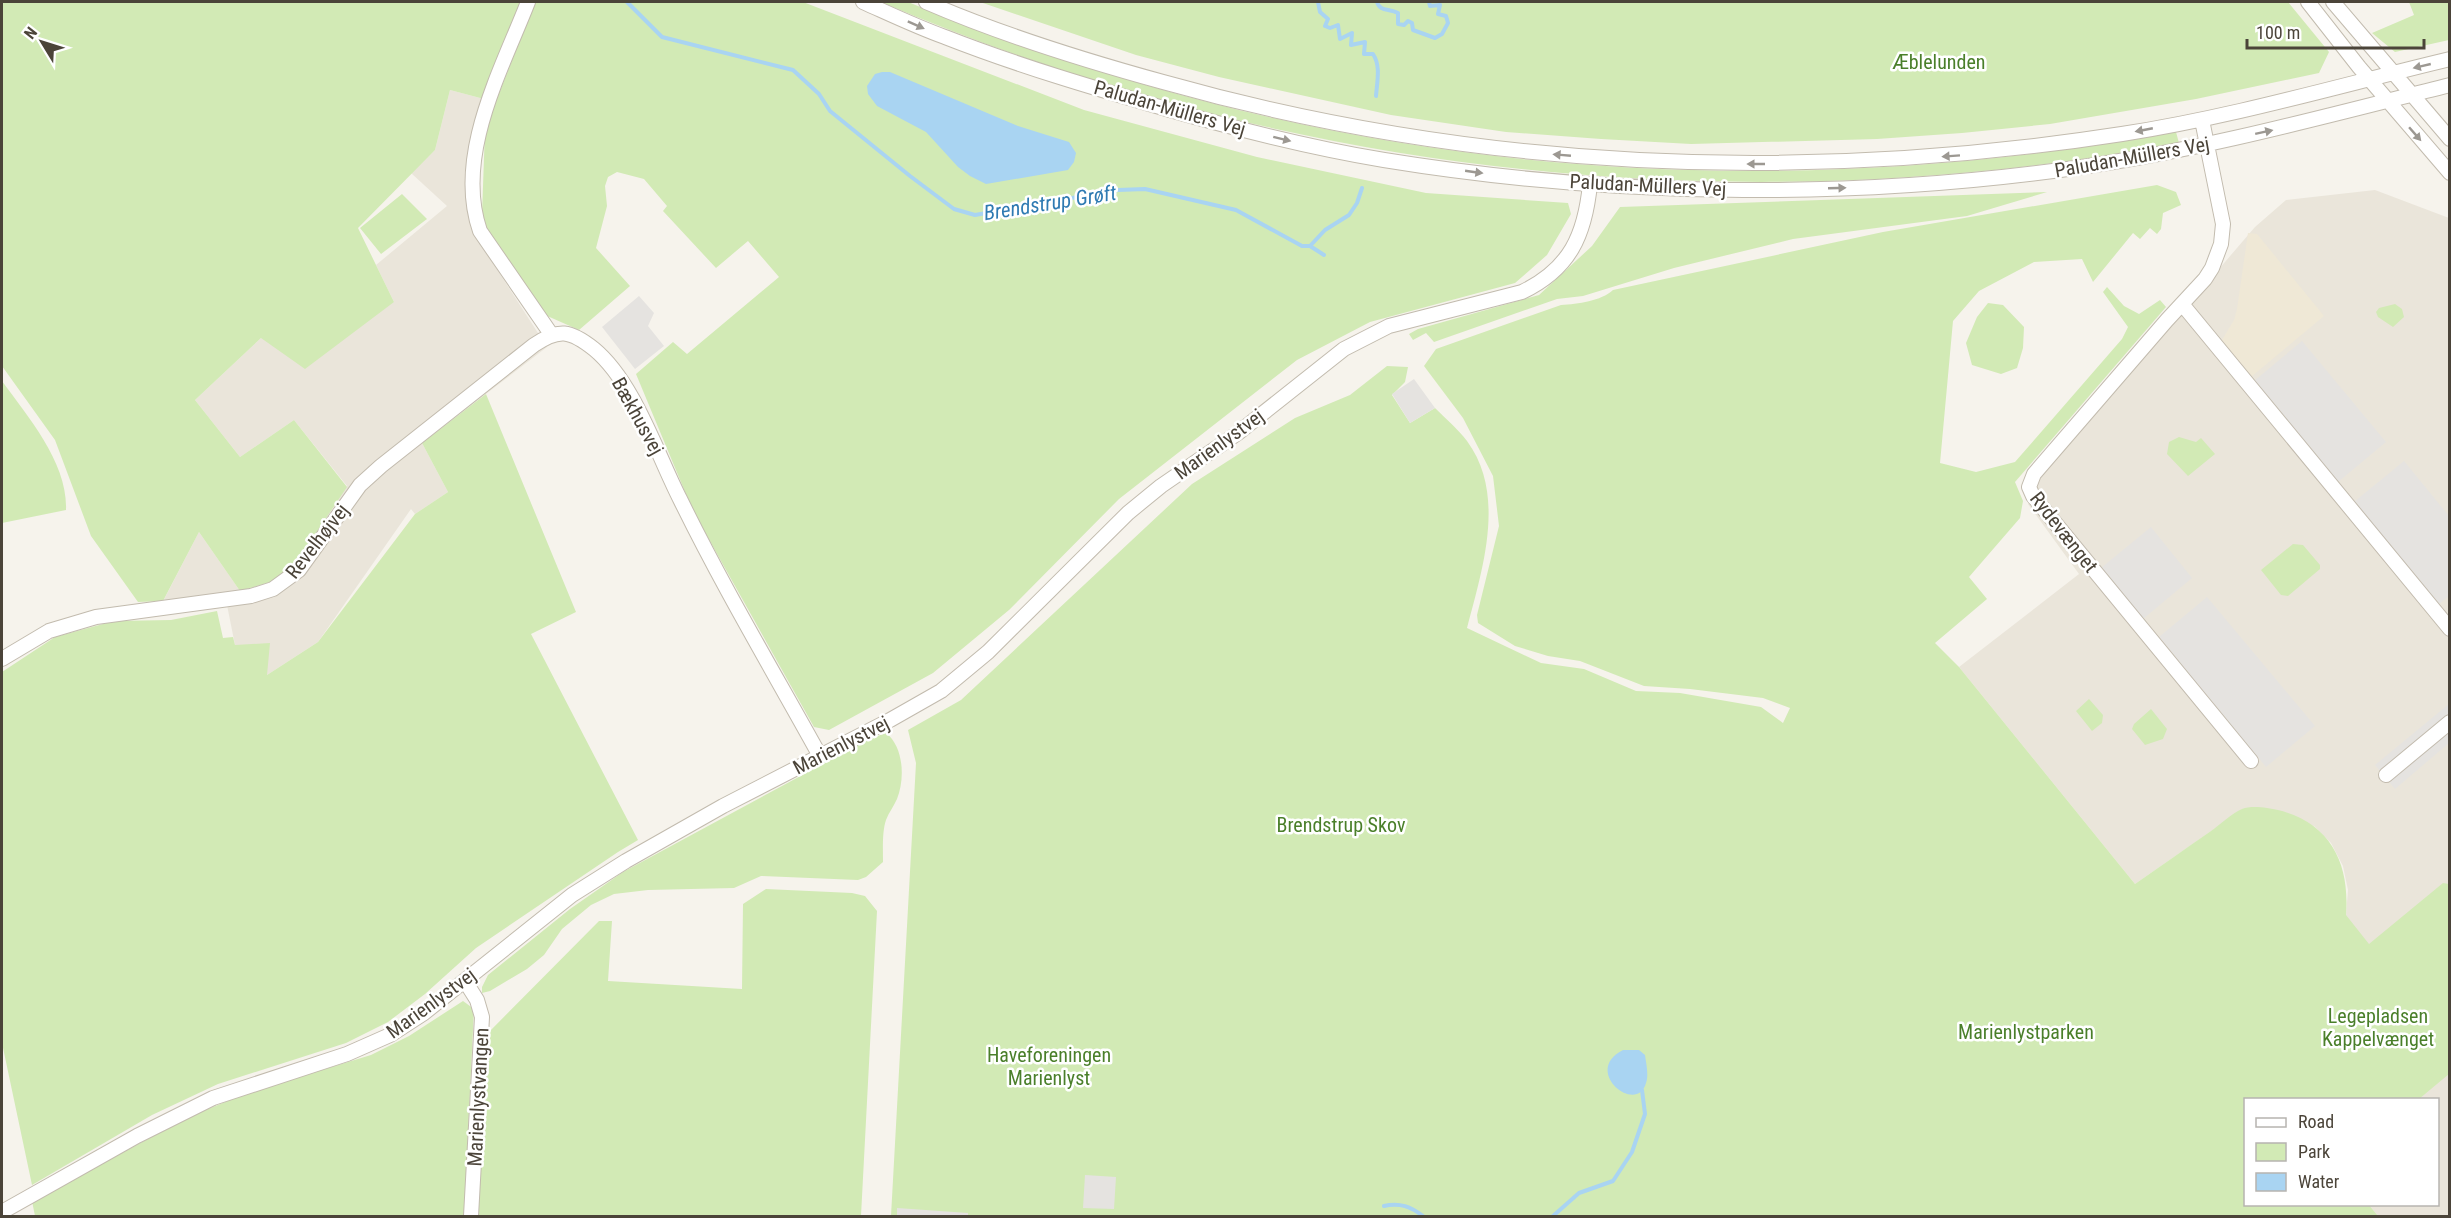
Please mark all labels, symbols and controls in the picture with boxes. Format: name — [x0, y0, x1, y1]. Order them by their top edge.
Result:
north arrow — [12, 12, 72, 72]
scale bar — [2247, 12, 2424, 50]
one-way arrow — [908, 20, 926, 30]
text: 100 m — [2256, 22, 2300, 43]
text: N — [20, 23, 41, 43]
park label: Æblelunden — [1891, 50, 1986, 74]
one-way arrow — [2412, 61, 2431, 71]
street label: Paludan-Müllers Vej — [1091, 75, 1249, 141]
one-way arrow — [2135, 126, 2154, 135]
one-way arrow — [2409, 126, 2422, 141]
one-way arrow — [2255, 127, 2274, 136]
street label: Paludan-Müllers Vej — [2053, 132, 2211, 182]
one-way arrow — [1273, 134, 1292, 144]
one-way arrow — [1552, 150, 1571, 160]
one-way arrow — [1942, 151, 1961, 160]
one-way arrow — [1747, 159, 1766, 169]
one-way arrow — [1465, 168, 1484, 177]
street label: Paludan-Müllers Vej — [1569, 169, 1727, 201]
water label: Brendstrup Grøft — [982, 181, 1119, 225]
one-way arrow — [1828, 183, 1847, 192]
street label: Bækhusvej — [607, 373, 669, 459]
street label: Marienlystvej — [1170, 404, 1268, 484]
street label: Rydevænget — [2025, 487, 2103, 577]
street label: Revelhøjvej — [280, 499, 354, 583]
street label: Marienlystvej — [789, 711, 893, 779]
park label: Brendstrup Skov — [1277, 813, 1406, 837]
street label: Marienlystvej — [382, 963, 480, 1043]
park label: Legepladsen Kappelvænget — [2322, 1004, 2434, 1051]
park label: Marienlystparken — [1958, 1020, 2094, 1044]
street label: Marienlystvangen — [462, 1027, 494, 1167]
park label: Haveforeningen Marienlyst — [987, 1043, 1111, 1090]
legend — [2244, 1098, 2439, 1206]
text: Road — [2298, 1111, 2334, 1132]
text: Park — [2298, 1141, 2330, 1162]
text: Water — [2298, 1171, 2340, 1192]

